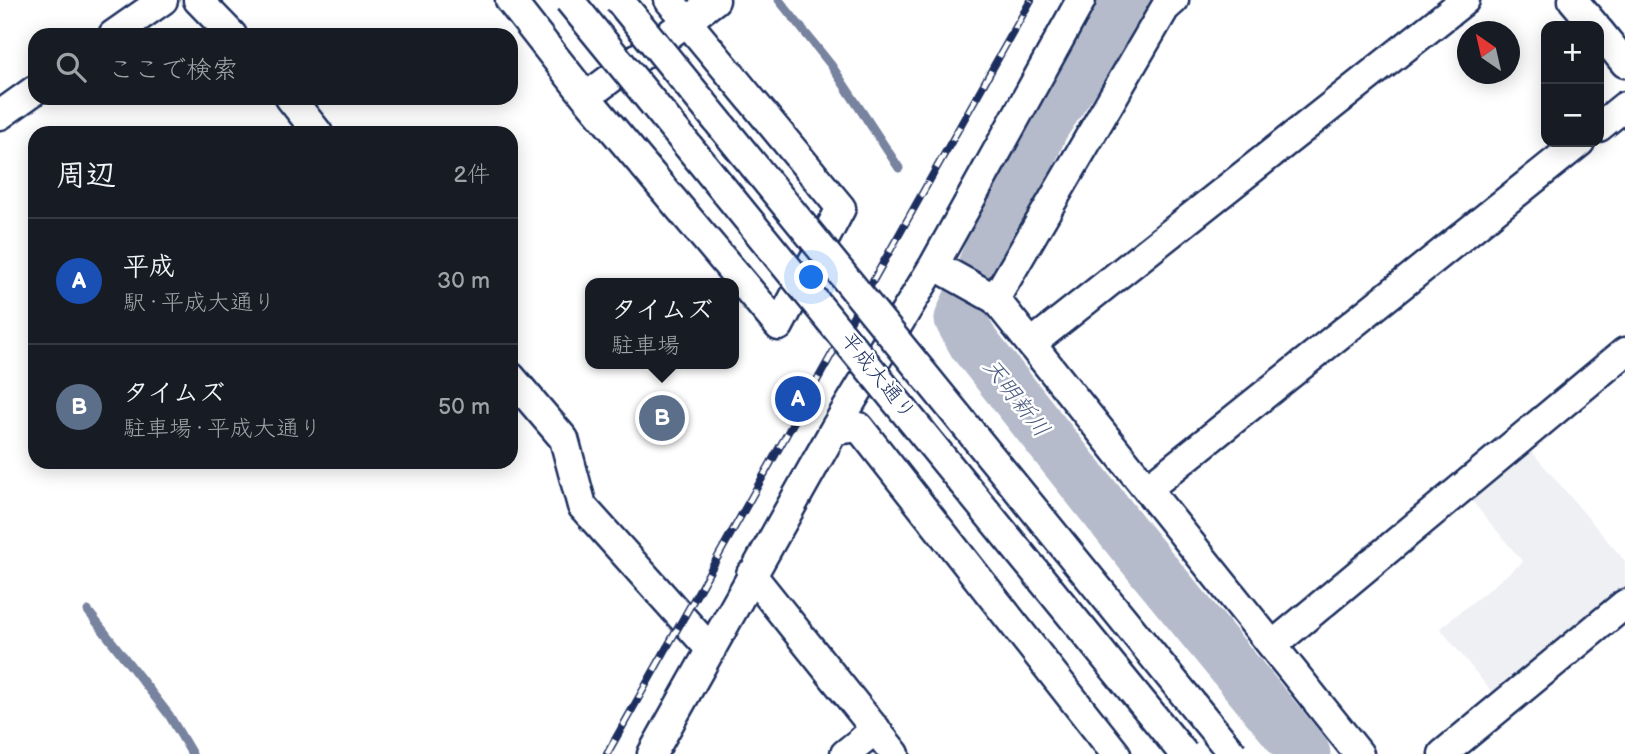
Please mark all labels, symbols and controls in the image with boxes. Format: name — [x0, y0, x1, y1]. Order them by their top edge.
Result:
north arrow — [1457, 21, 1520, 84]
map controls — [1541, 21, 1604, 147]
button: + — [1541, 21, 1604, 84]
search box — [28, 28, 518, 105]
icon: search — [52, 48, 90, 86]
text: ここで検索 — [108, 55, 238, 86]
button: − — [1541, 84, 1604, 147]
text: 周辺 — [56, 158, 116, 194]
text: 2件 — [453, 161, 490, 189]
text: 平成 — [123, 252, 175, 283]
your location — [794, 260, 828, 294]
text: A — [72, 267, 86, 295]
text: 30 m — [437, 267, 490, 295]
popup — [585, 278, 739, 369]
text: 駅 · 平成大通り — [123, 289, 276, 317]
text: タイムズ — [611, 295, 713, 326]
street label: 平成大通り — [835, 327, 921, 425]
text: 駐車場 — [611, 332, 680, 360]
water label: 天明新川 — [977, 353, 1055, 443]
pin: A — [775, 373, 821, 425]
text: タイムズ — [123, 378, 225, 409]
pin: B — [639, 392, 685, 444]
text: B — [71, 393, 87, 421]
text: 50 m — [438, 393, 490, 421]
text: 駐車場 · 平成大通り — [123, 415, 322, 443]

